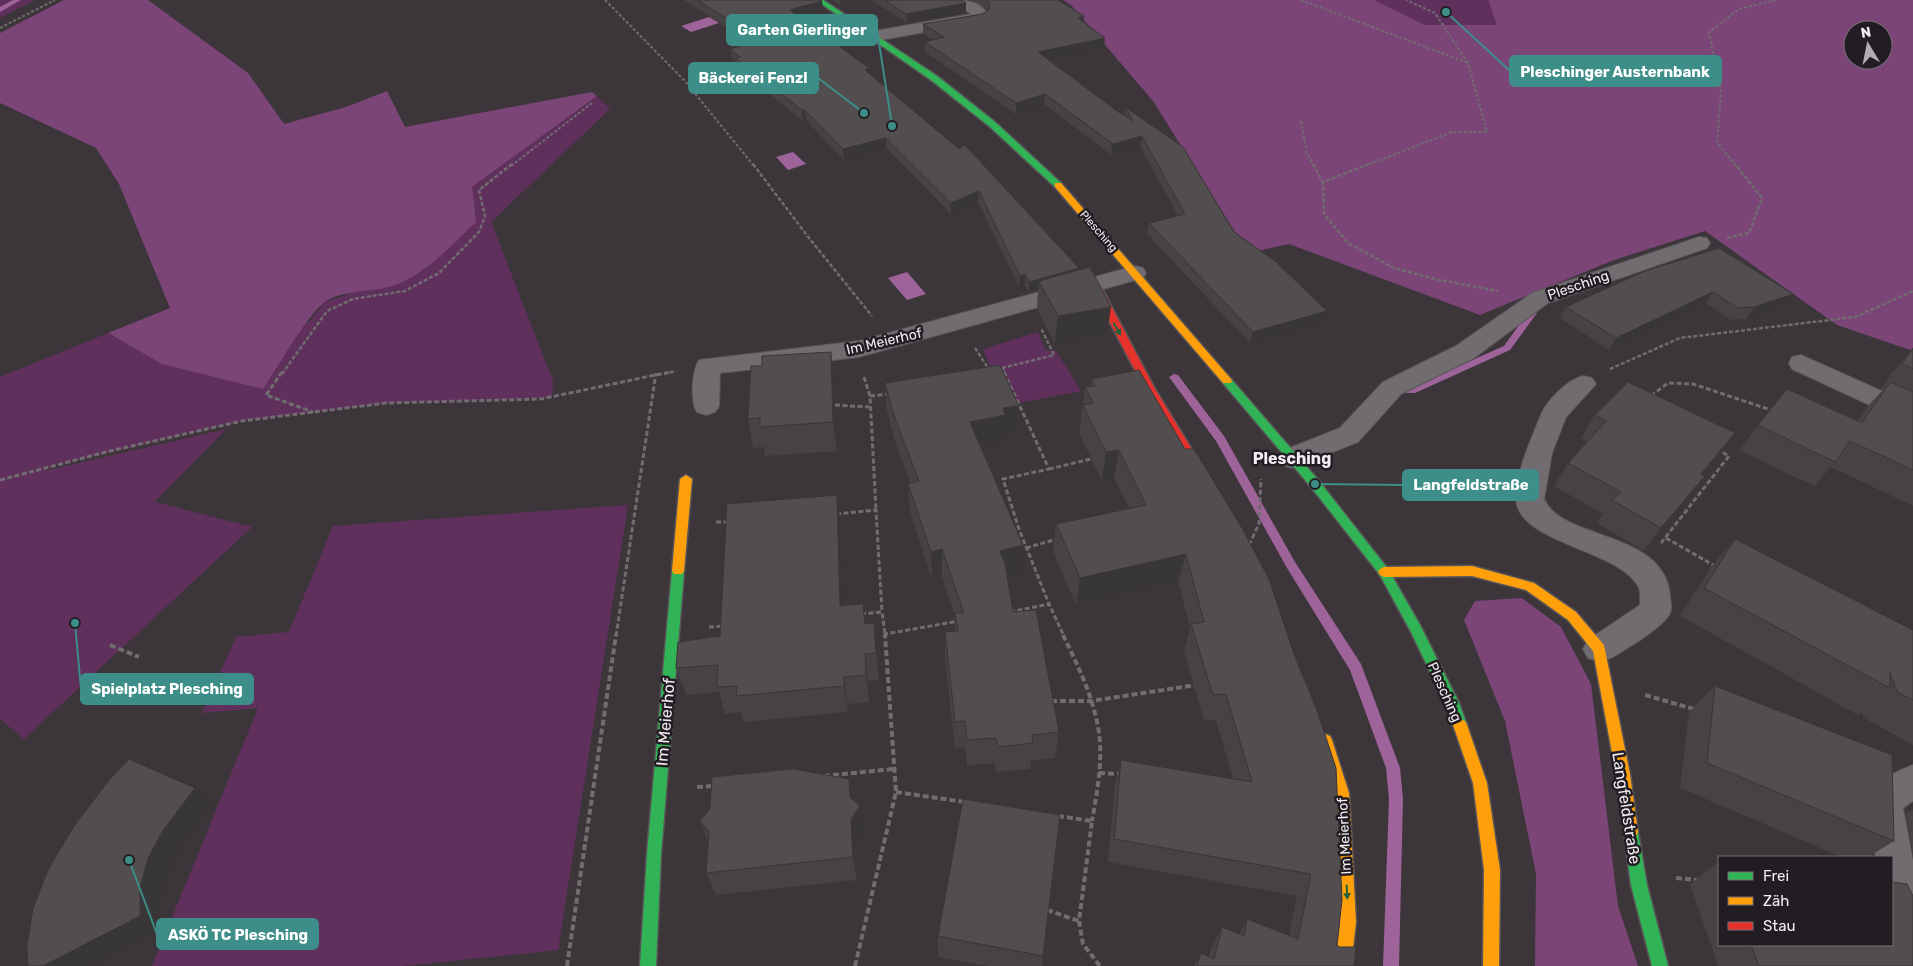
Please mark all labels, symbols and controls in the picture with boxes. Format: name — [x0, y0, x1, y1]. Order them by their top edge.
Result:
callout: Garten Gierlinger — [727, 15, 877, 45]
north arrow — [1843, 20, 1893, 70]
text: Garten Gierlinger — [737, 21, 867, 39]
text: N — [1859, 23, 1872, 42]
callout: Pleschinger Austernbank — [1510, 56, 1721, 86]
callout: Bäckerei Fenzl — [689, 63, 818, 93]
text: Pleschinger Austernbank — [1520, 63, 1710, 81]
text: Bäckerei Fenzl — [698, 69, 808, 87]
street label: Plesching — [1077, 208, 1120, 255]
street label: Plesching — [1545, 267, 1611, 304]
one-way arrow — [1113, 322, 1121, 336]
street label: Im Meierhof — [845, 324, 924, 358]
district label: Plesching — [1253, 449, 1331, 468]
callout: Langfeldstraße — [1403, 470, 1538, 500]
text: Langfeldstraße — [1413, 476, 1529, 494]
street label: Plesching — [1424, 660, 1465, 725]
callout: Spielplatz Plesching — [81, 674, 253, 704]
street label: Im Meierhof — [652, 677, 679, 767]
text: Spielplatz Plesching — [91, 680, 243, 698]
street label: Langfeldstraße — [1608, 751, 1645, 865]
street label: Im Meierhof — [1334, 796, 1355, 875]
legend — [1718, 856, 1893, 946]
text: Frei — [1763, 867, 1789, 885]
one-way arrow — [1343, 885, 1351, 901]
text: Zäh — [1763, 892, 1789, 910]
text: Stau — [1763, 917, 1796, 935]
callout: ASKÖ TC Plesching — [157, 919, 318, 949]
text: ASKÖ TC Plesching — [168, 926, 308, 944]

